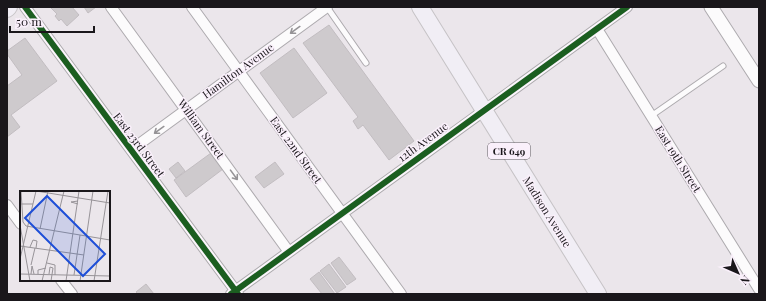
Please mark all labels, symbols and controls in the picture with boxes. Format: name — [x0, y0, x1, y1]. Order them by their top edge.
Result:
scale bar — [10, 8, 94, 34]
text: 50 m — [16, 13, 42, 29]
one-way arrow — [290, 26, 301, 34]
street label: Hamilton Avenue — [199, 39, 277, 102]
street label: William Street — [174, 95, 228, 161]
street label: East 23rd Street — [110, 109, 169, 180]
street label: East 22nd Street — [267, 113, 326, 186]
street label: 12th Avenue — [395, 118, 451, 165]
street label: East 19th Street — [652, 123, 705, 195]
one-way arrow — [153, 126, 164, 134]
road number: CR 649 — [488, 143, 530, 159]
one-way arrow — [230, 169, 238, 180]
street label: Madison Avenue — [520, 174, 575, 250]
inset map — [20, 191, 110, 281]
north arrow — [718, 253, 758, 293]
text: N — [737, 272, 754, 289]

